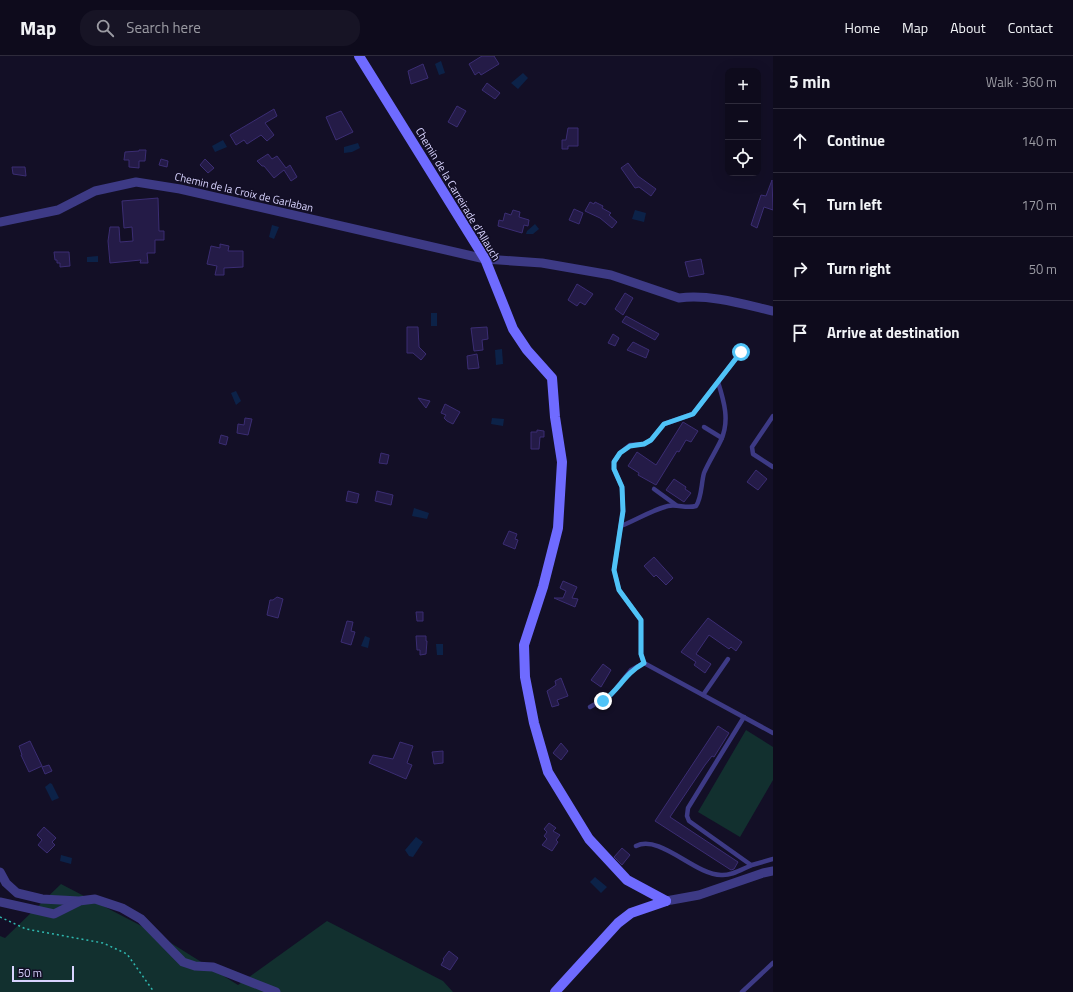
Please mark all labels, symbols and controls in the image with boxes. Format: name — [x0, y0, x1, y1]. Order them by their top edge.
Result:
search box — [80, 10, 360, 46]
text: Map — [20, 13, 56, 42]
text: Search here — [126, 16, 201, 39]
icon: search — [94, 17, 116, 39]
text: Home — [845, 17, 880, 38]
text: Map — [902, 17, 928, 38]
text: About — [950, 17, 986, 38]
text: Contact — [1008, 17, 1053, 38]
map controls — [725, 68, 761, 176]
button: + — [725, 68, 761, 104]
text: 5 min — [789, 69, 830, 95]
text: Walk · 360 m — [986, 72, 1057, 92]
button: − — [725, 104, 761, 140]
street label: Chemin de la Carreirade d'Allauch — [412, 124, 504, 264]
text: Continue — [827, 129, 885, 152]
icon: ahead — [789, 130, 811, 152]
text: 140 m — [1021, 131, 1057, 151]
button: locate — [725, 140, 761, 176]
street label: Chemin de la Croix de Garlaban — [173, 168, 315, 216]
text: Turn left — [827, 193, 882, 216]
icon: left — [789, 194, 811, 216]
text: 170 m — [1021, 195, 1057, 215]
text: Turn right — [827, 257, 891, 280]
icon: right — [789, 258, 811, 280]
text: 50 m — [1029, 259, 1057, 279]
text: Arrive at destination — [827, 321, 960, 344]
icon: arrive — [789, 322, 811, 344]
route start — [732, 343, 750, 361]
route end — [594, 692, 612, 710]
scale bar — [12, 964, 74, 983]
text: 50 m — [18, 965, 42, 981]

